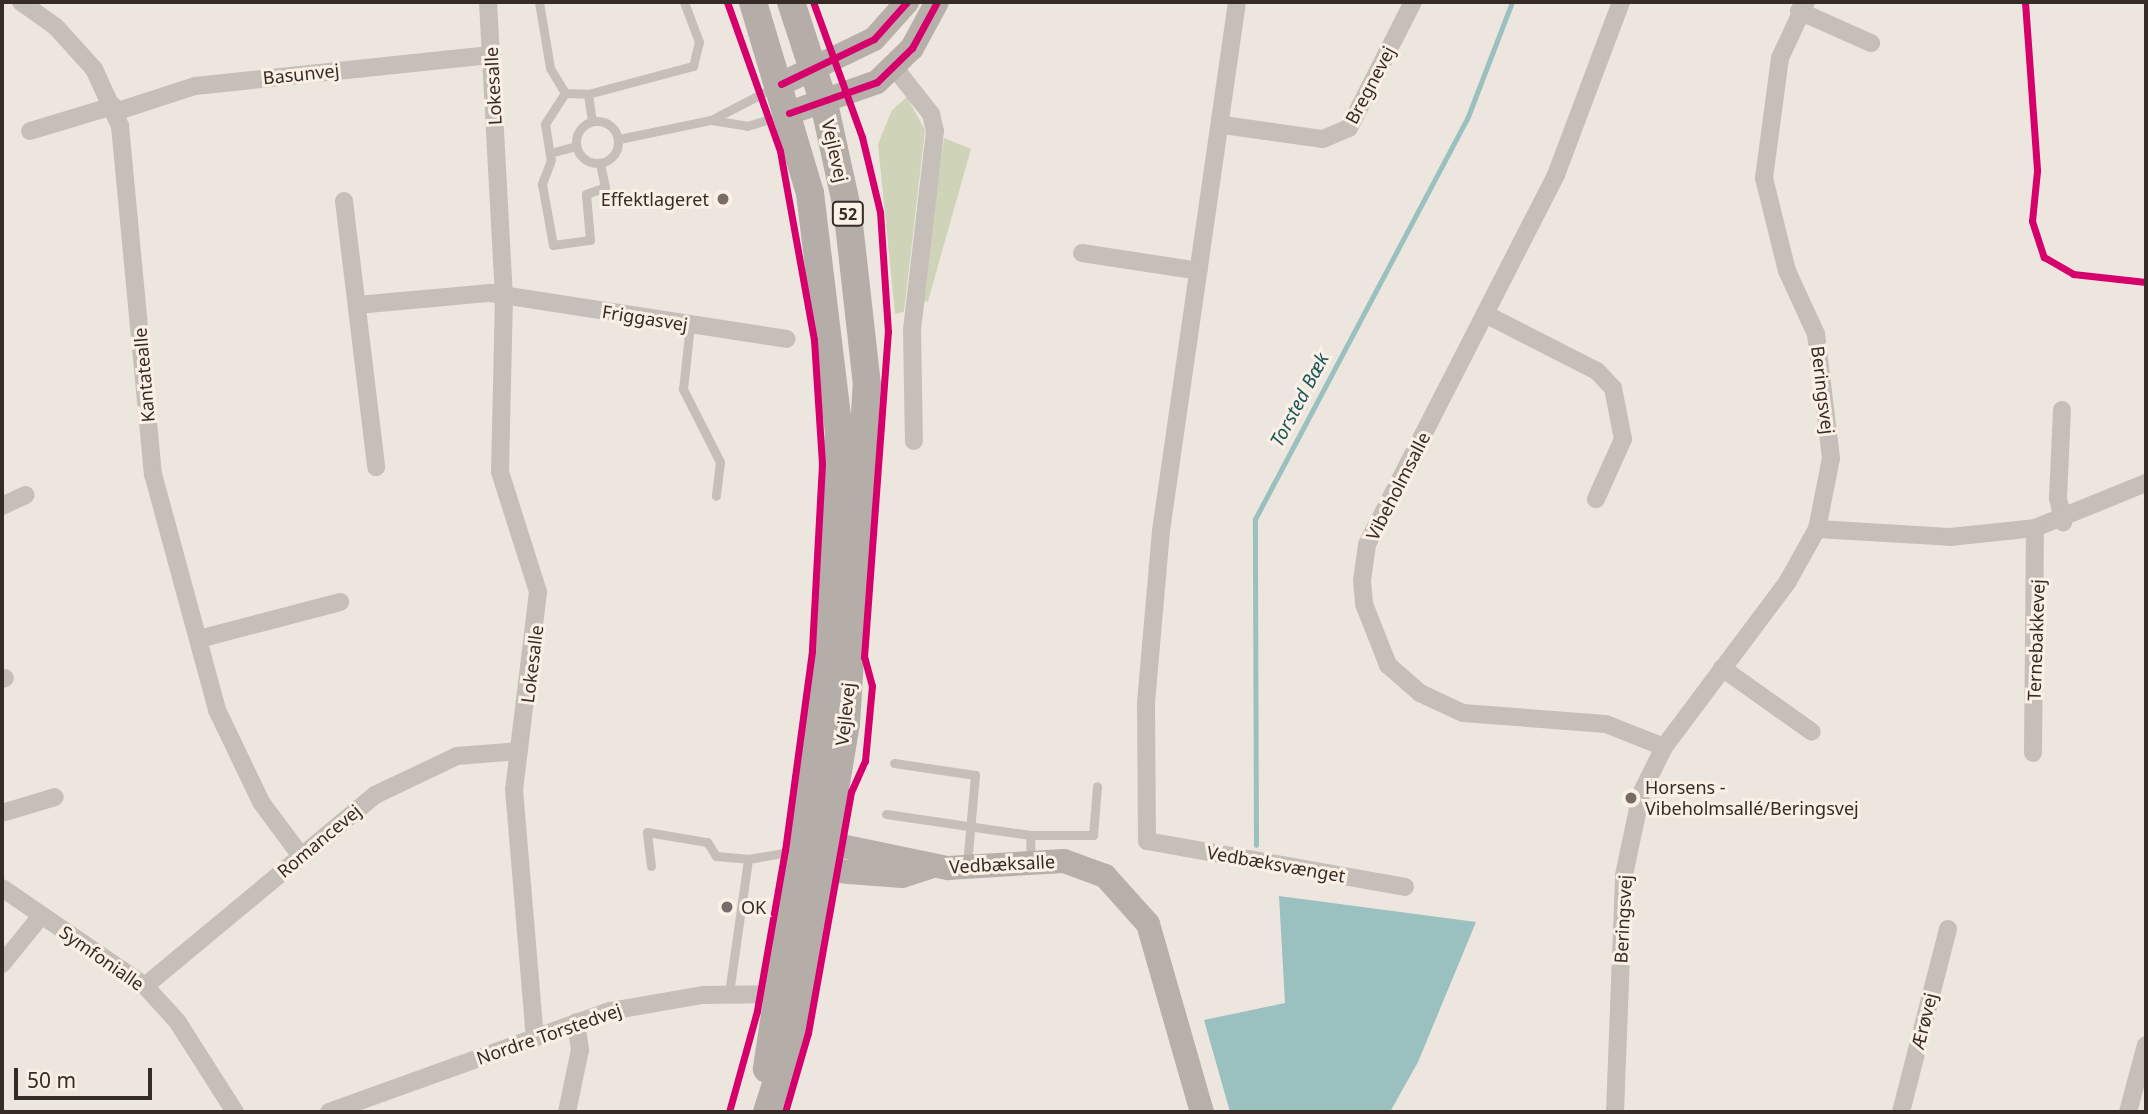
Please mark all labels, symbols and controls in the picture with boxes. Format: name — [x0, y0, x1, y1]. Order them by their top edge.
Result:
street label: Bregnevej — [1341, 42, 1399, 128]
street label: Lokesalle — [480, 46, 506, 126]
street label: Basunvej — [262, 59, 340, 89]
street label: Vejlevej — [817, 118, 853, 184]
place label: Effektlageret — [601, 188, 709, 210]
marker: Effektlageret — [715, 191, 731, 207]
road number: 52 — [830, 202, 866, 227]
street label: Friggasvej — [601, 301, 689, 335]
street label: Kantatealle — [129, 327, 159, 423]
street label: Beringsvej — [1807, 345, 1839, 435]
water label: Torsted Bæk — [1266, 349, 1334, 451]
street label: Vibeholmsalle — [1362, 428, 1434, 544]
street label: Ternebakkevej — [2023, 579, 2049, 701]
street label: Lokesalle — [517, 624, 547, 704]
street label: Vejlevej — [831, 681, 859, 747]
place label: Horsens - Vibeholmsallé/Beringsvej — [1645, 777, 1859, 820]
marker: Horsens - Vibeholmsallé/Beringsvej — [1623, 790, 1639, 806]
street label: Romancevej — [273, 800, 365, 882]
street label: Vedbæksvænget — [1205, 841, 1347, 887]
street label: Vedbæksalle — [948, 850, 1056, 878]
street label: Beringsvej — [1610, 874, 1636, 964]
place label: OK — [741, 896, 766, 918]
marker: OK — [719, 899, 735, 915]
street label: Symfonialle — [56, 921, 148, 995]
street label: Ærøvej — [1907, 991, 1941, 1051]
street label: Nordre Torstedvej — [474, 999, 624, 1069]
scale bar — [18, 1054, 156, 1098]
text: 50 m — [27, 1066, 76, 1094]

